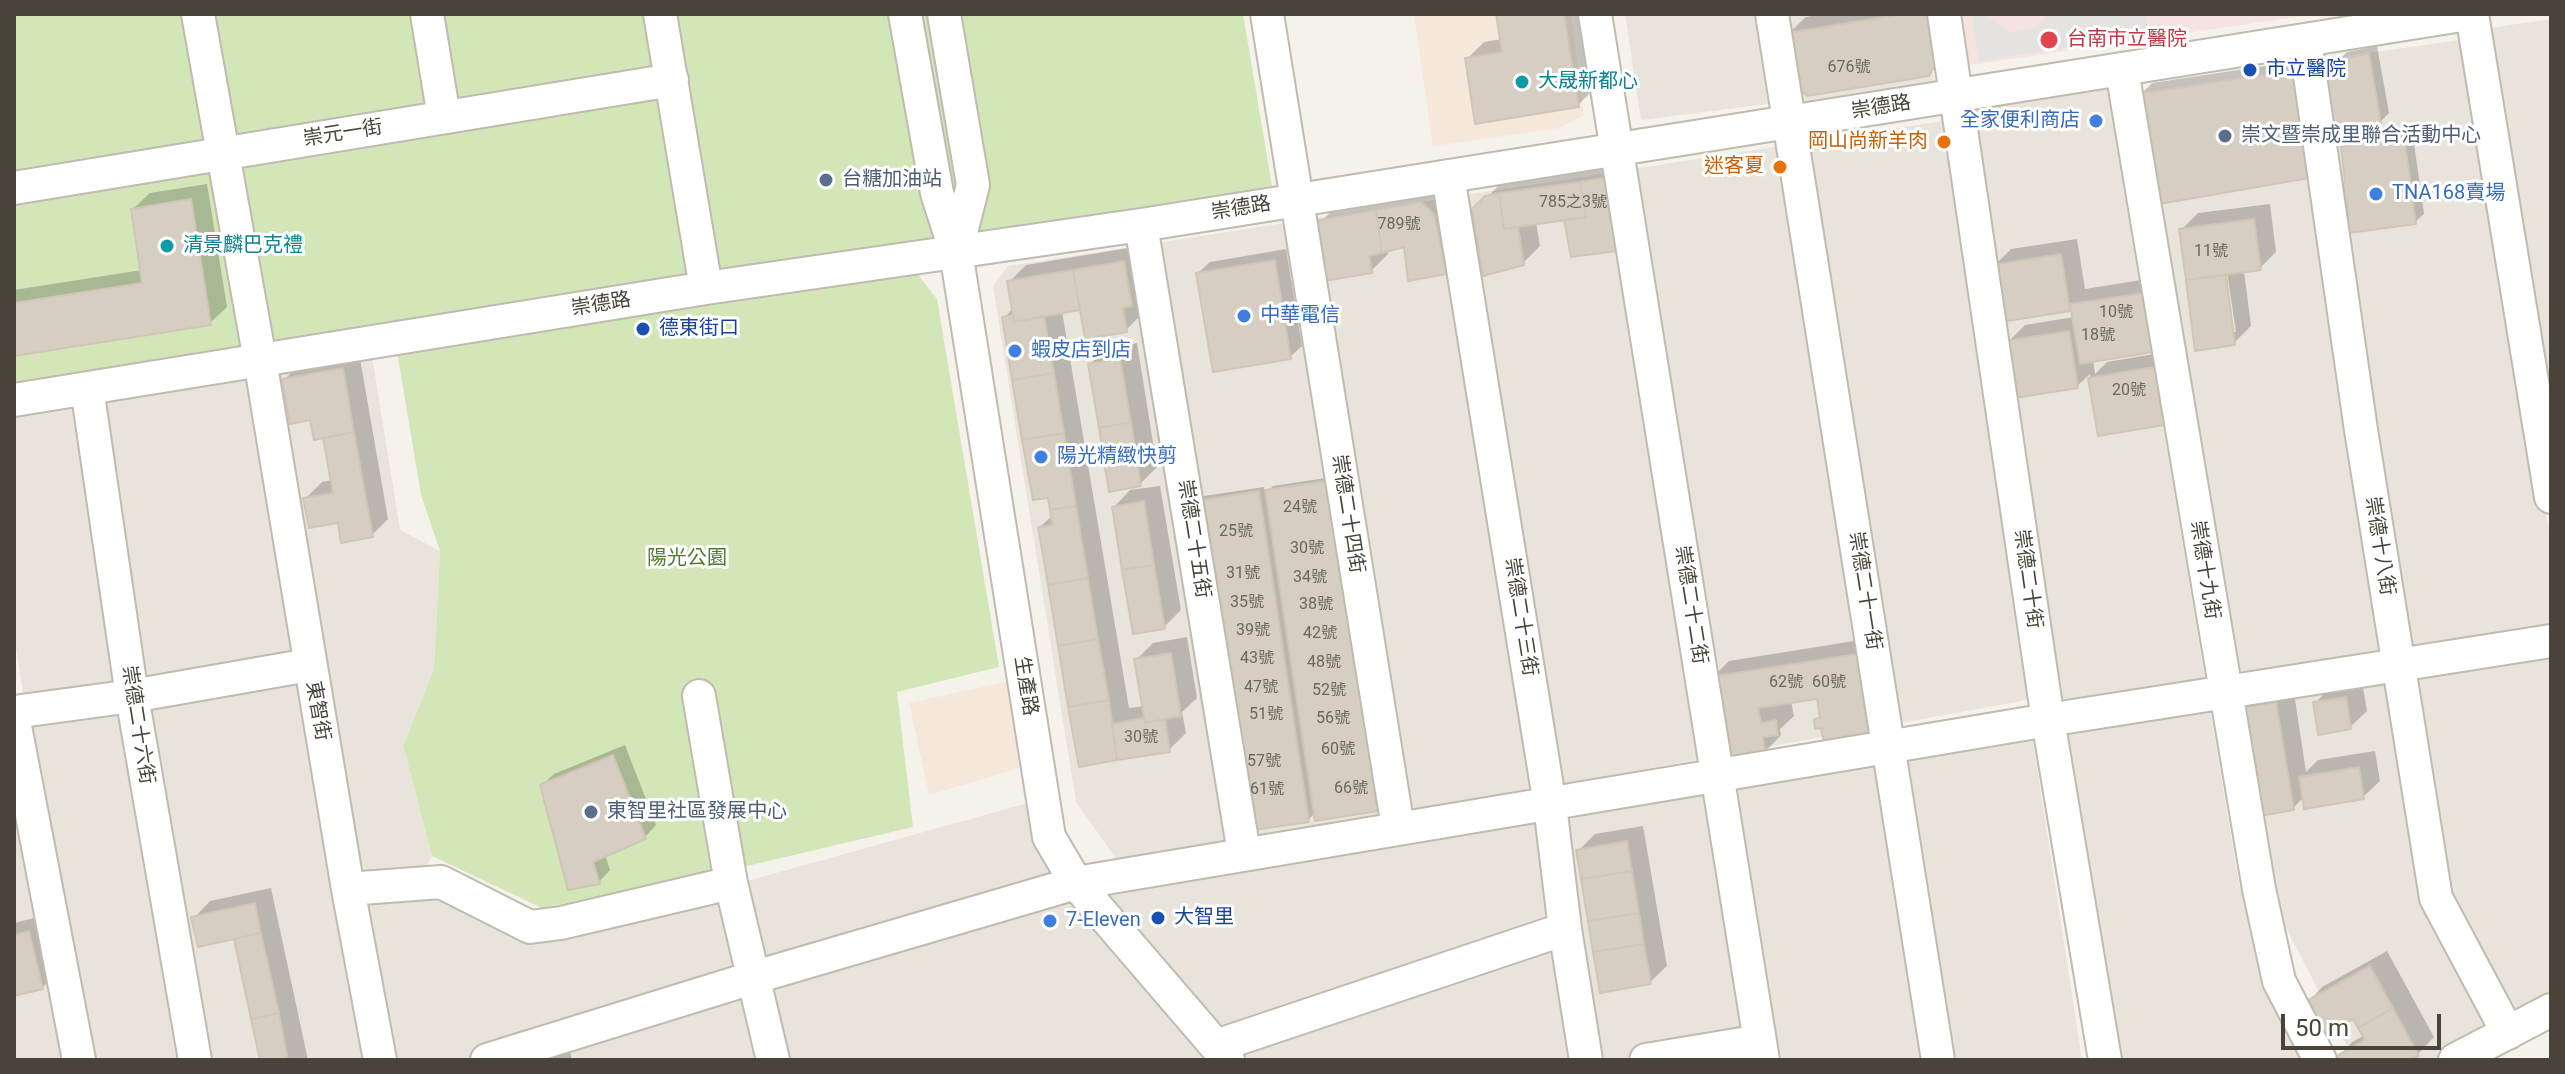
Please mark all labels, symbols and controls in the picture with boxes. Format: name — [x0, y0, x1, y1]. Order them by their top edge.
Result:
place label: 台南市立醫院 — [2067, 28, 2187, 52]
marker: 台南市立醫院 — [2038, 29, 2060, 51]
house number: 676號 — [1828, 58, 1870, 78]
place label: 市立醫院 — [2266, 58, 2346, 82]
marker: 市立醫院 — [2241, 61, 2259, 79]
place label: 大晟新都心 — [1538, 70, 1638, 94]
marker: 大晟新都心 — [1513, 73, 1531, 91]
street label: 崇德路 — [1849, 91, 1913, 125]
place label: 全家便利商店 — [1960, 109, 2080, 133]
marker: 全家便利商店 — [2087, 112, 2105, 130]
street label: 崇元一街 — [302, 116, 384, 152]
place label: 崇文暨崇成里聯合活動中心 — [2241, 124, 2481, 148]
marker: 崇文暨崇成里聯合活動中心 — [2216, 127, 2234, 145]
place label: 岡山尚新羊肉 — [1808, 130, 1928, 154]
marker: 岡山尚新羊肉 — [1935, 133, 1953, 151]
place label: 迷客夏 — [1704, 155, 1764, 179]
marker: 迷客夏 — [1771, 158, 1789, 176]
place label: 台糖加油站 — [842, 168, 942, 192]
marker: 台糖加油站 — [817, 171, 835, 189]
place label: TNA168賣場 — [2392, 182, 2505, 206]
marker: TNA168賣場 — [2367, 185, 2385, 203]
street label: 崇德路 — [1209, 192, 1273, 226]
house number: 785之3號 — [1539, 193, 1607, 213]
house number: 789號 — [1378, 215, 1420, 235]
place label: 清景麟巴克禮 — [183, 234, 303, 258]
marker: 清景麟巴克禮 — [158, 237, 176, 255]
house number: 11號 — [2194, 242, 2228, 262]
street label: 崇德路 — [569, 288, 633, 322]
house number: 10號 — [2099, 303, 2133, 323]
place label: 中華電信 — [1260, 304, 1340, 328]
marker: 中華電信 — [1235, 307, 1253, 325]
place label: 德東街口 — [659, 317, 739, 341]
marker: 德東街口 — [634, 320, 652, 338]
house number: 18號 — [2081, 326, 2115, 346]
place label: 蝦皮店到店 — [1031, 339, 1131, 363]
marker: 蝦皮店到店 — [1006, 342, 1024, 360]
house number: 20號 — [2112, 381, 2146, 401]
place label: 陽光精緻快剪 — [1057, 445, 1177, 469]
marker: 陽光精緻快剪 — [1032, 448, 1050, 466]
street label: 崇德二十四街 — [1326, 453, 1368, 575]
street label: 崇德二十五街 — [1172, 478, 1214, 600]
street label: 崇德十八街 — [2359, 495, 2399, 597]
house number: 24號 — [1283, 498, 1317, 518]
street label: 崇德十九街 — [2184, 519, 2224, 621]
house number: 25號 — [1219, 522, 1253, 542]
street label: 崇德二十街 — [2008, 528, 2046, 630]
street label: 崇德二十一街 — [1843, 530, 1885, 652]
house number: 30號 — [1290, 539, 1324, 559]
street label: 崇德二十二街 — [1669, 544, 1711, 666]
park label: 陽光公園 — [647, 547, 727, 571]
street label: 崇德二十三街 — [1499, 556, 1541, 678]
house number: 31號 — [1226, 564, 1260, 584]
house number: 34號 — [1293, 568, 1327, 588]
house number: 35號 — [1230, 593, 1264, 613]
house number: 38號 — [1299, 595, 1333, 615]
house number: 39號 — [1236, 621, 1270, 641]
house number: 42號 — [1303, 624, 1337, 644]
house number: 43號 — [1240, 649, 1274, 669]
house number: 48號 — [1307, 653, 1341, 673]
street label: 生產路 — [1008, 654, 1042, 718]
street label: 崇德二十六街 — [116, 664, 158, 786]
house number: 62號 — [1769, 673, 1803, 693]
house number: 60號 — [1812, 673, 1846, 693]
house number: 47號 — [1244, 678, 1278, 698]
street label: 東智街 — [300, 679, 334, 743]
house number: 52號 — [1312, 681, 1346, 701]
house number: 51號 — [1249, 705, 1283, 725]
house number: 56號 — [1316, 709, 1350, 729]
house number: 30號 — [1124, 728, 1158, 748]
house number: 60號 — [1321, 740, 1355, 760]
house number: 57號 — [1247, 752, 1281, 772]
house number: 66號 — [1334, 779, 1368, 799]
house number: 61號 — [1250, 780, 1284, 800]
place label: 東智里社區發展中心 — [607, 800, 787, 824]
marker: 東智里社區發展中心 — [582, 803, 600, 821]
place label: 大智里 — [1174, 906, 1234, 930]
place label: 7-Eleven — [1066, 909, 1141, 933]
marker: 大智里 — [1149, 909, 1167, 927]
marker: 7-Eleven — [1041, 912, 1059, 930]
scale bar — [2285, 998, 2445, 1048]
text: 50 m — [2295, 1014, 2349, 1042]

